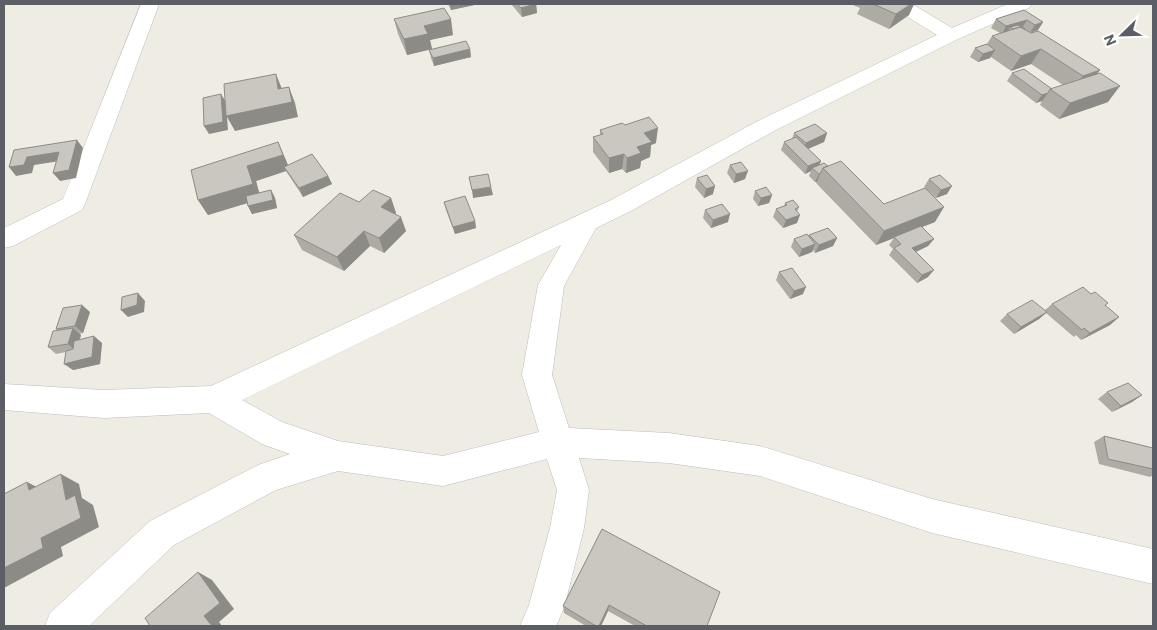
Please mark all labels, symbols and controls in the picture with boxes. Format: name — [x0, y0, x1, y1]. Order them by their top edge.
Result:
north arrow — [1097, 10, 1147, 60]
text: N — [1100, 32, 1119, 48]

